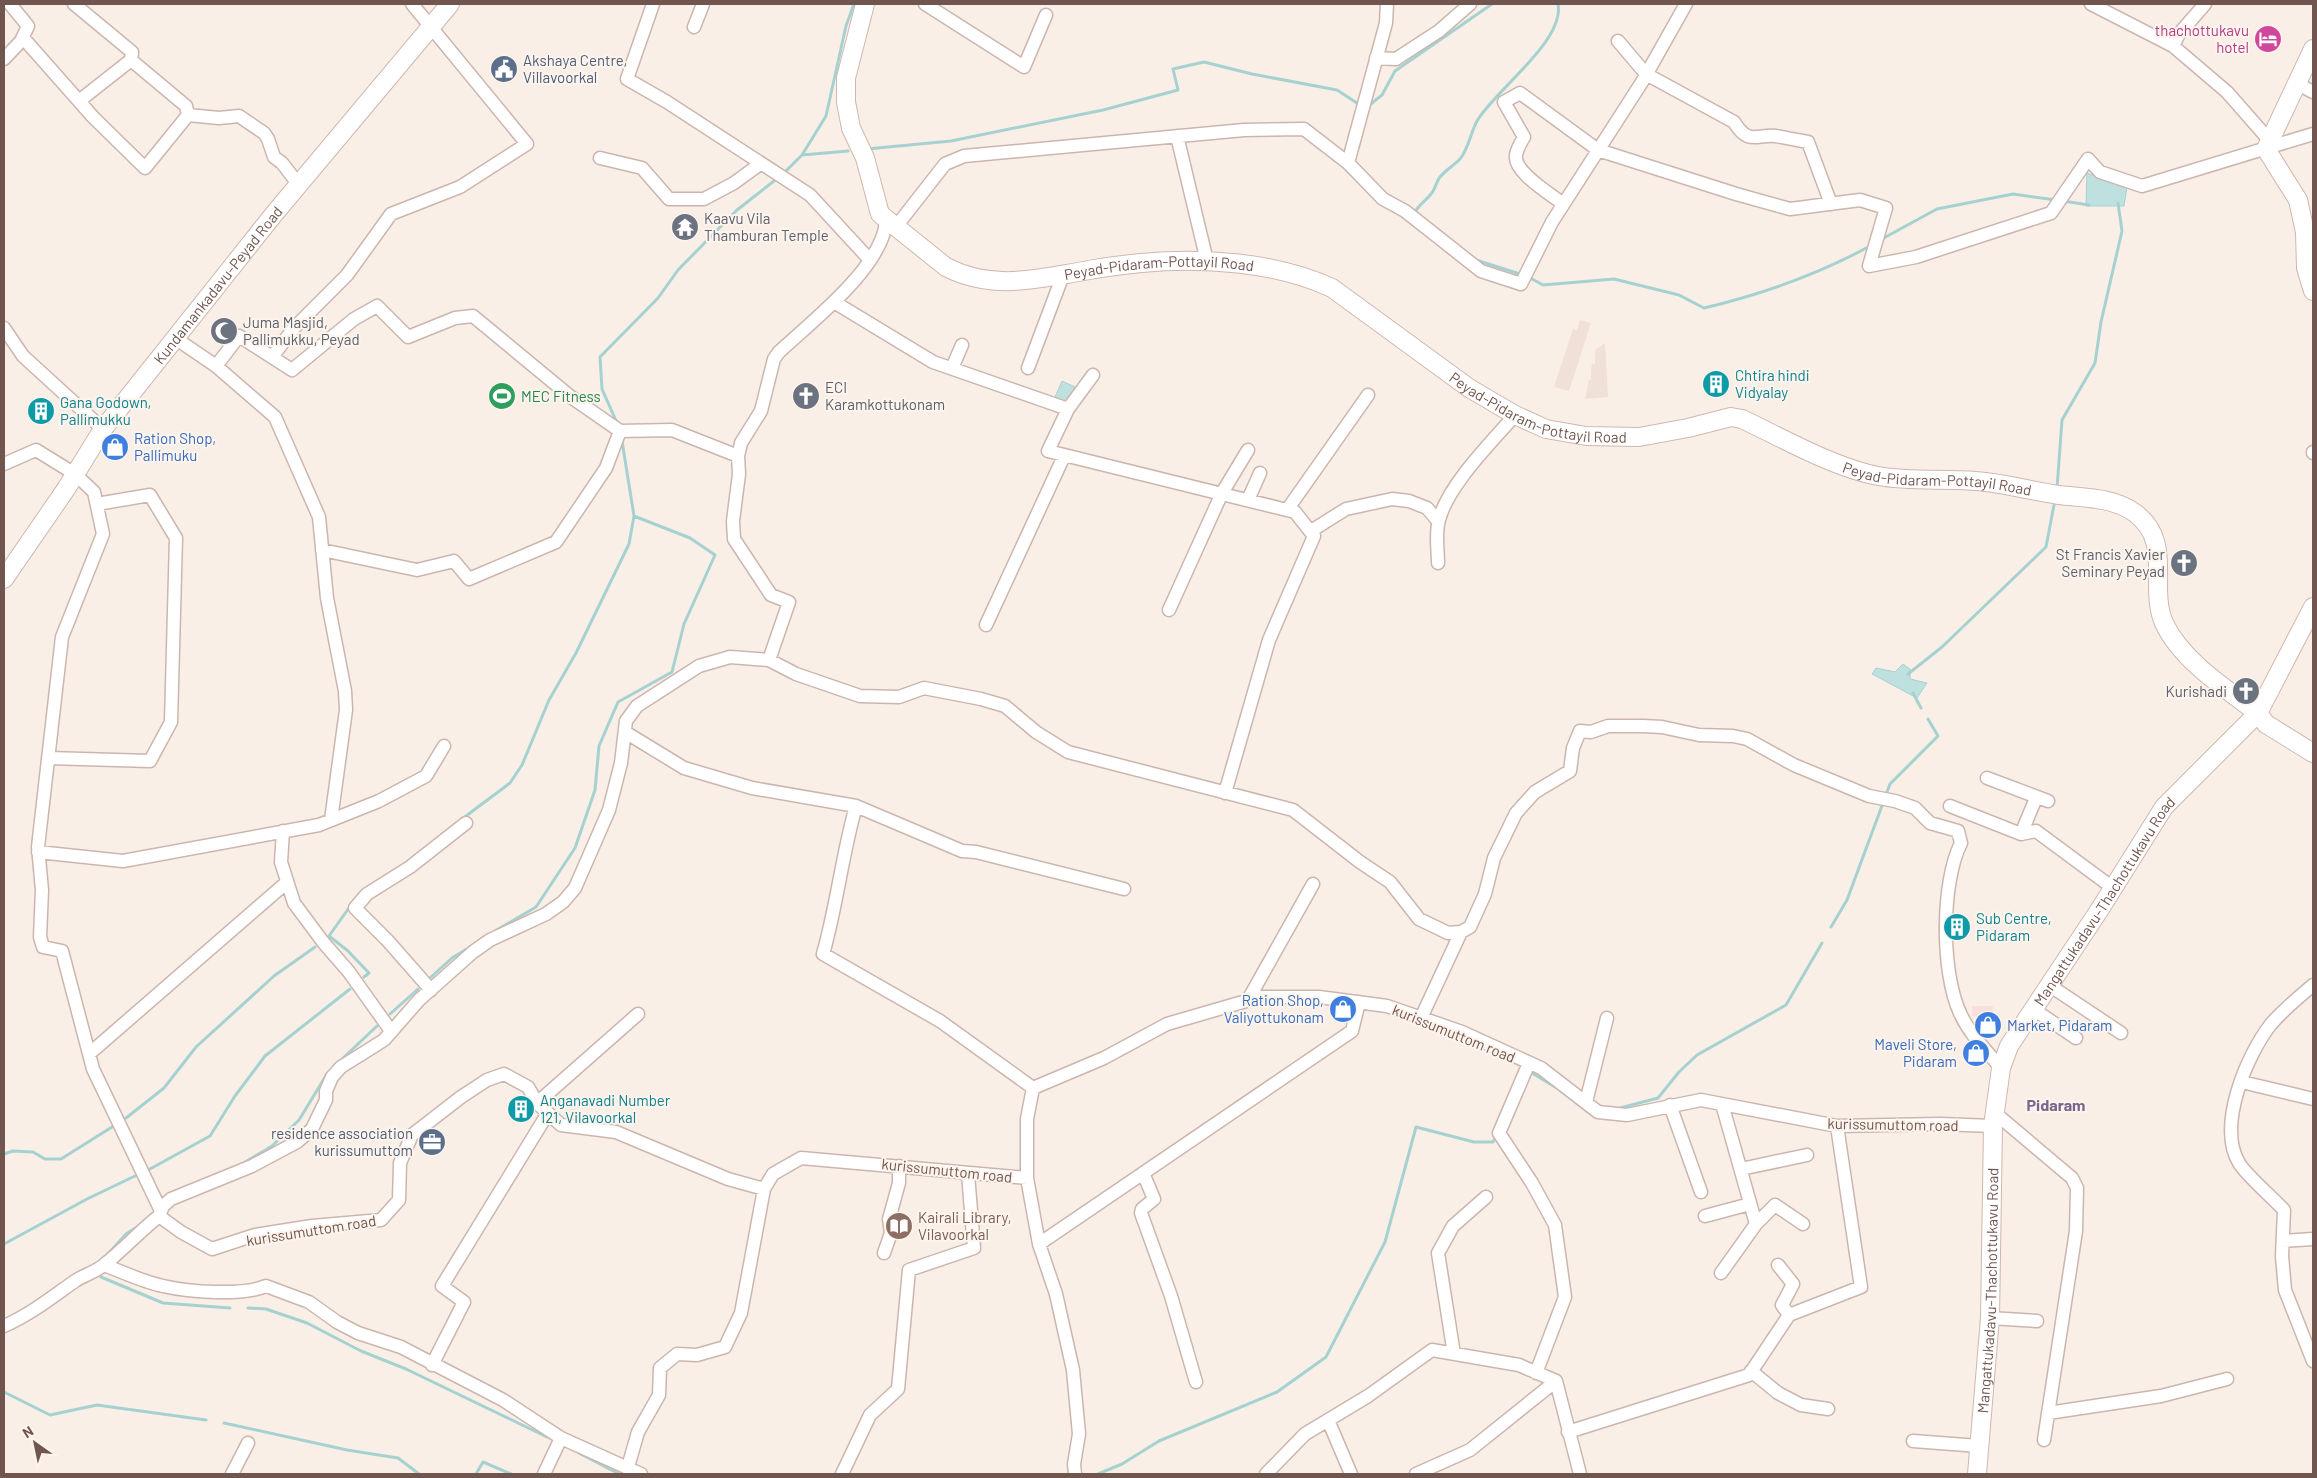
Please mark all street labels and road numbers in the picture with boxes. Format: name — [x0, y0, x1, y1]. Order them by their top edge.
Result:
street label: Kundamankadavu-Peyad Road — [149, 202, 286, 367]
street label: Peyad-Pidaram-Pottayil Road — [1063, 252, 1255, 283]
street label: Peyad-Pidaram-Pottayil Road — [1446, 368, 1627, 446]
street label: Peyad-Pidaram-Pottayil Road — [1841, 458, 2033, 499]
street label: Mangattukadavu-Thachottukavu Road — [2029, 792, 2179, 1009]
street label: kurissumuttom road — [1390, 1000, 1518, 1066]
street label: kurissumuttom road — [1827, 1114, 1959, 1134]
street label: kurissumuttom road — [881, 1154, 1013, 1186]
street label: Mangattukadavu-Thachottukavu Road — [1973, 1168, 2001, 1414]
street label: kurissumuttom road — [245, 1211, 377, 1249]

